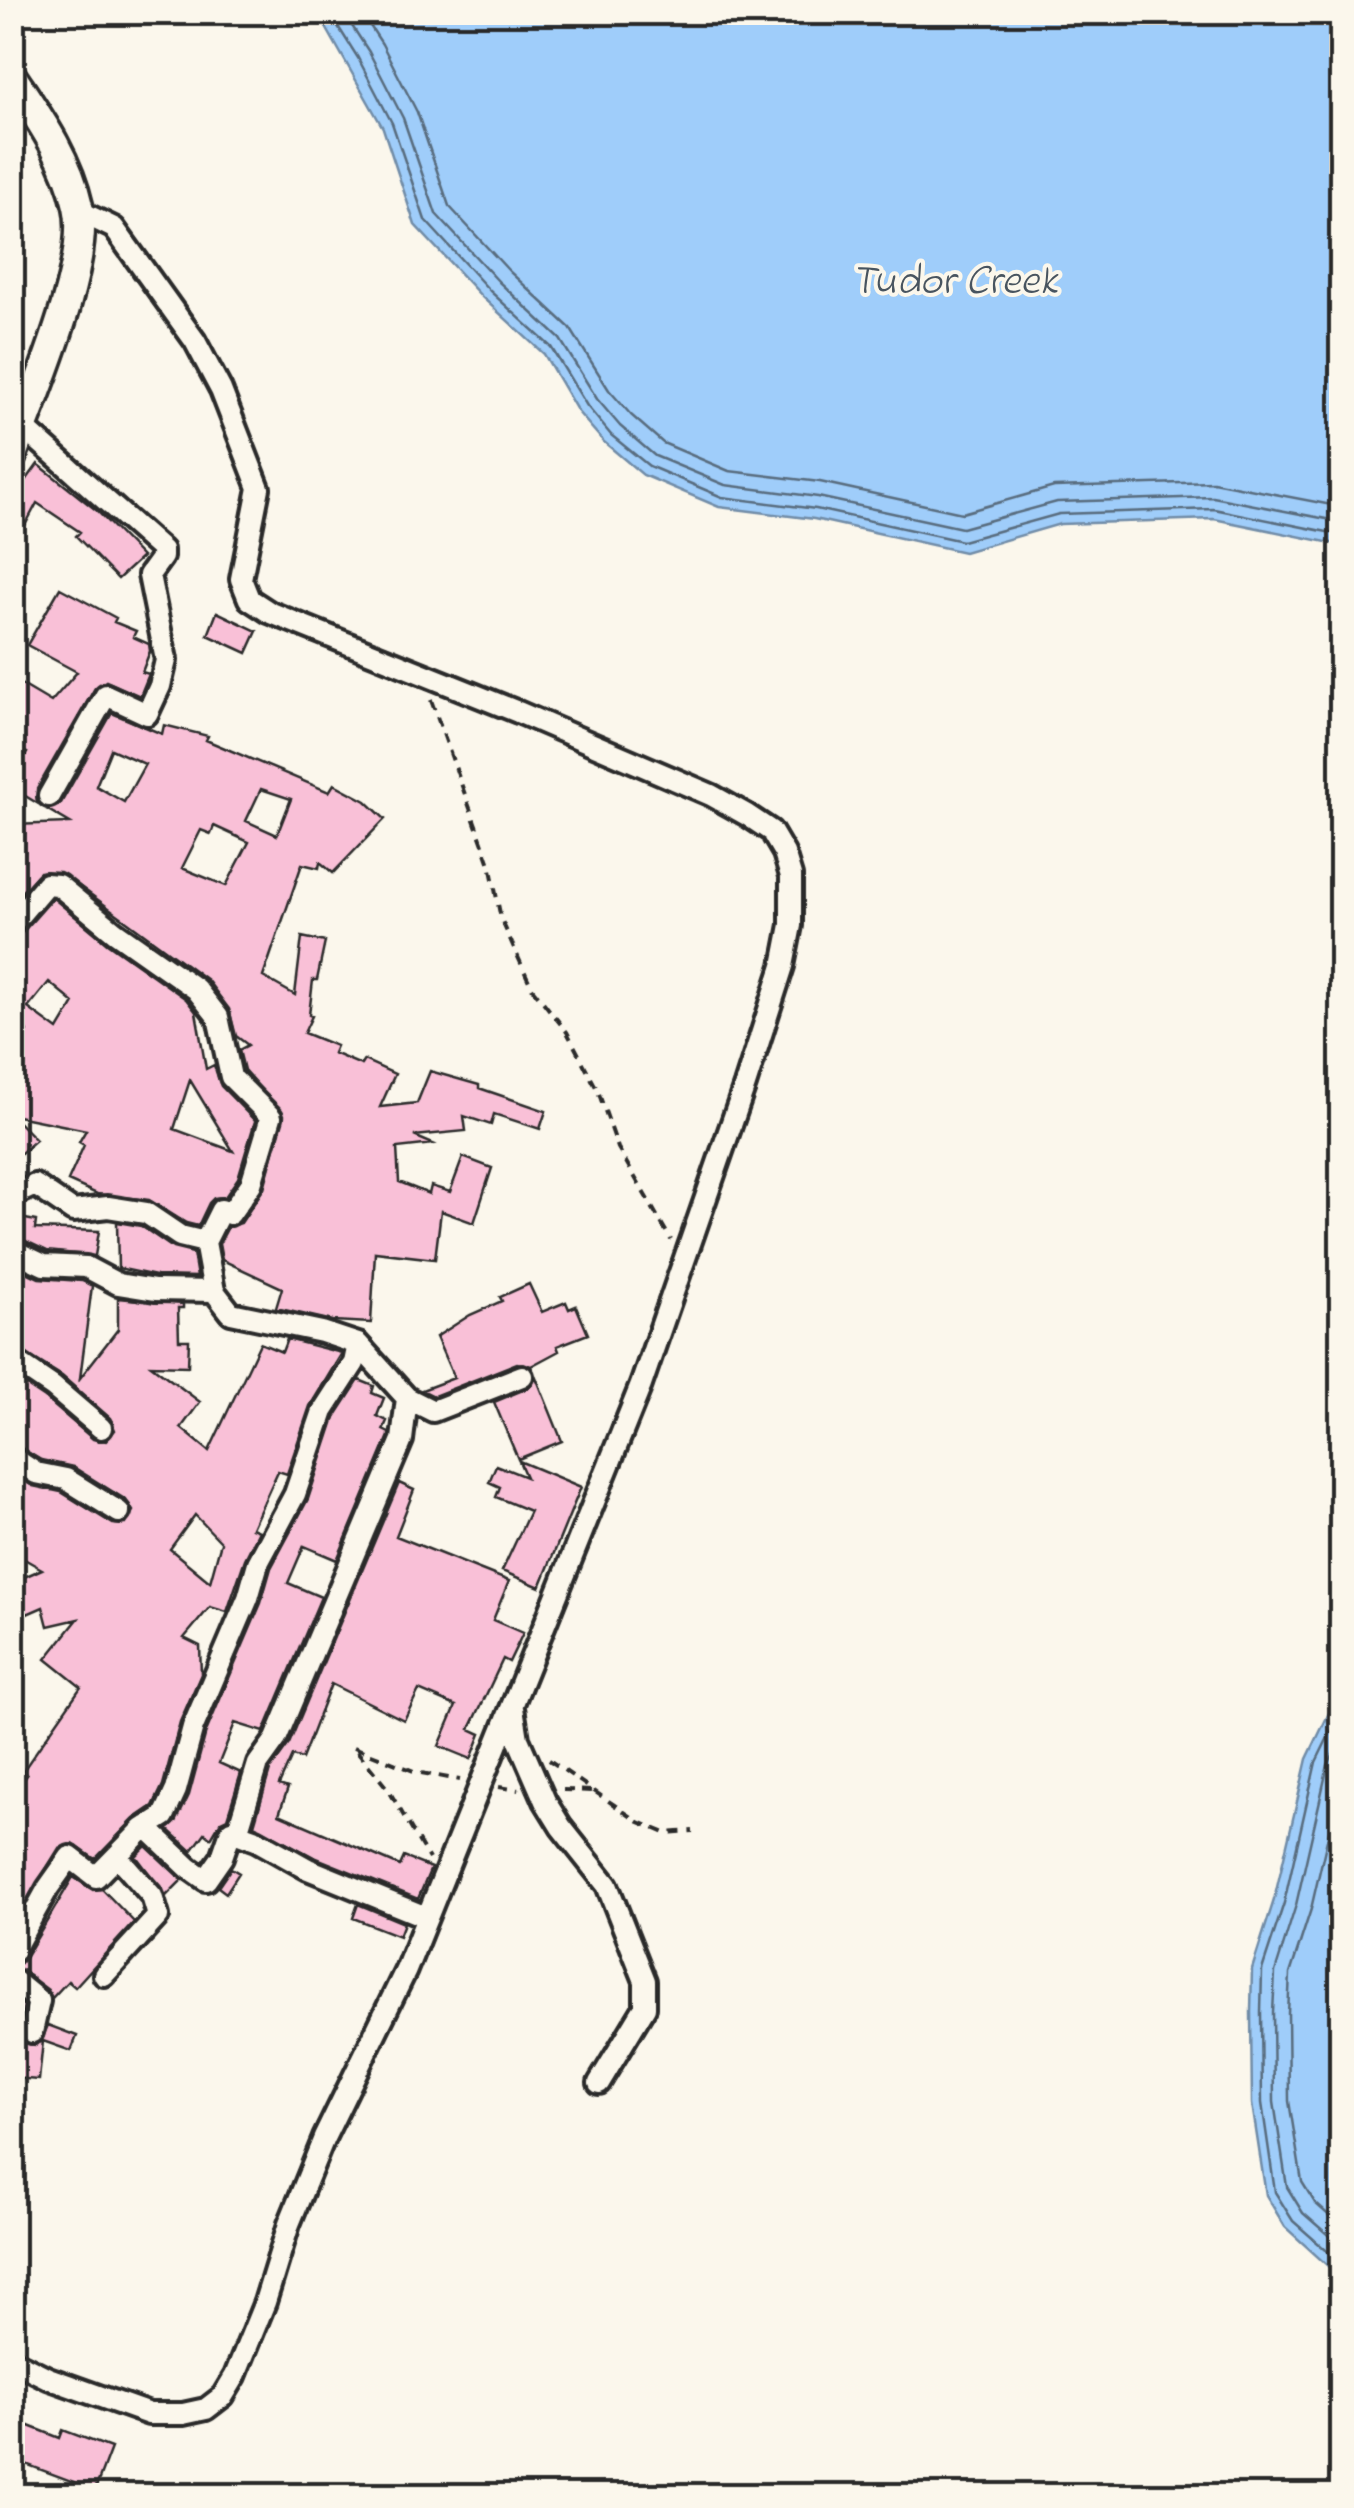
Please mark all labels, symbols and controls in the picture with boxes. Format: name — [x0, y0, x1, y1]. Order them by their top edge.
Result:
water label: Tudor Creek — [851, 252, 1059, 313]

